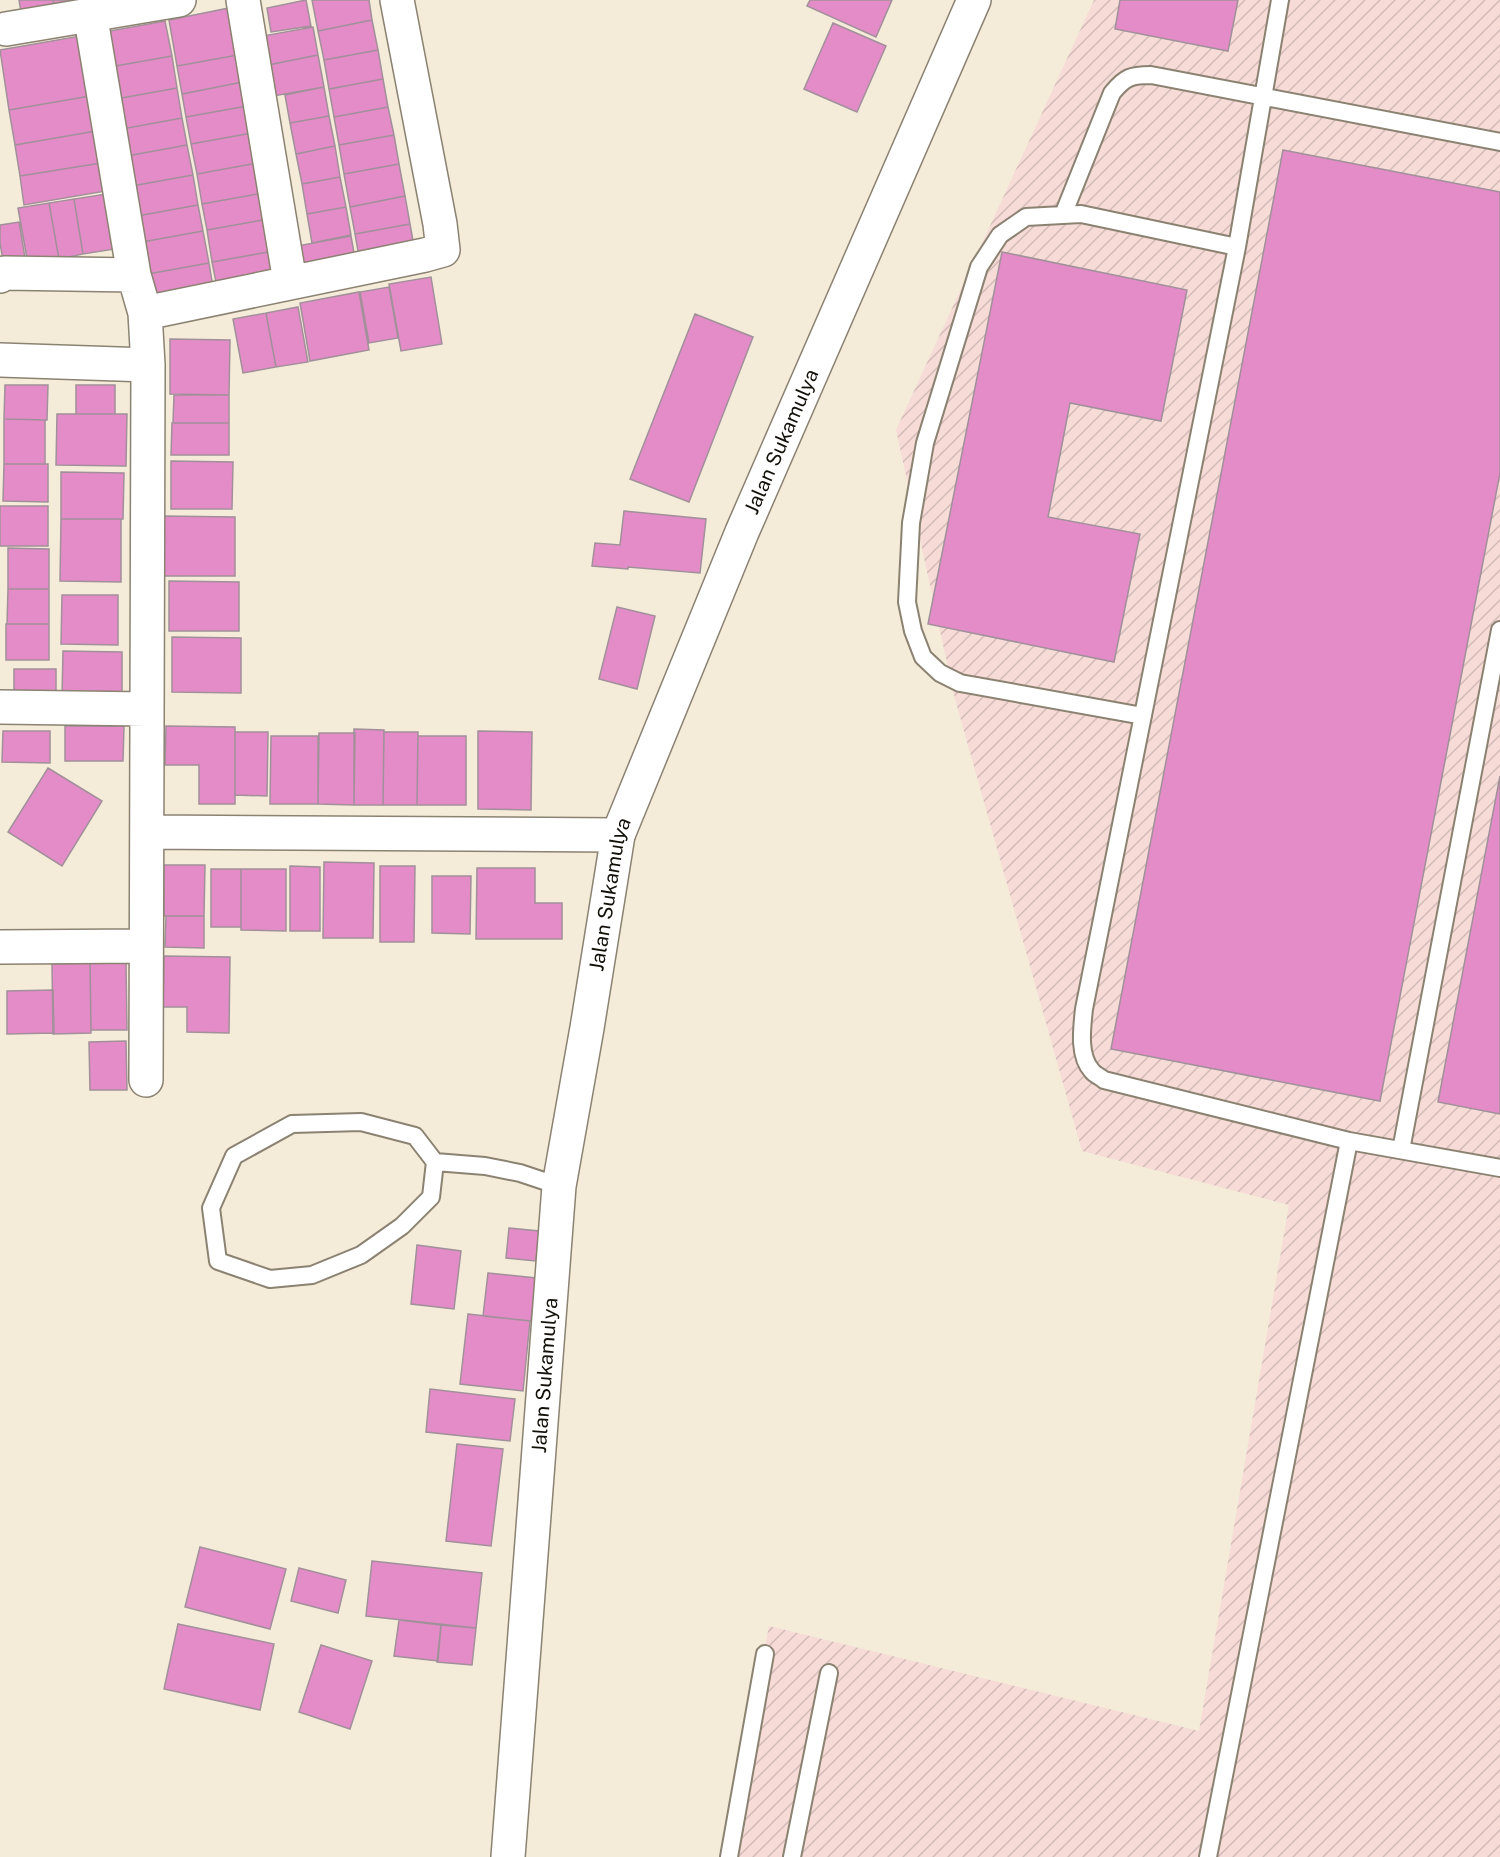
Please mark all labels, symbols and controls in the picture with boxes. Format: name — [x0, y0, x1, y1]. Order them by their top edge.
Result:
street label: Jalan Sukamulya — [739, 365, 824, 518]
street label: Jalan Sukamulya — [584, 814, 636, 973]
street label: Jalan Sukamulya — [527, 1297, 562, 1454]

